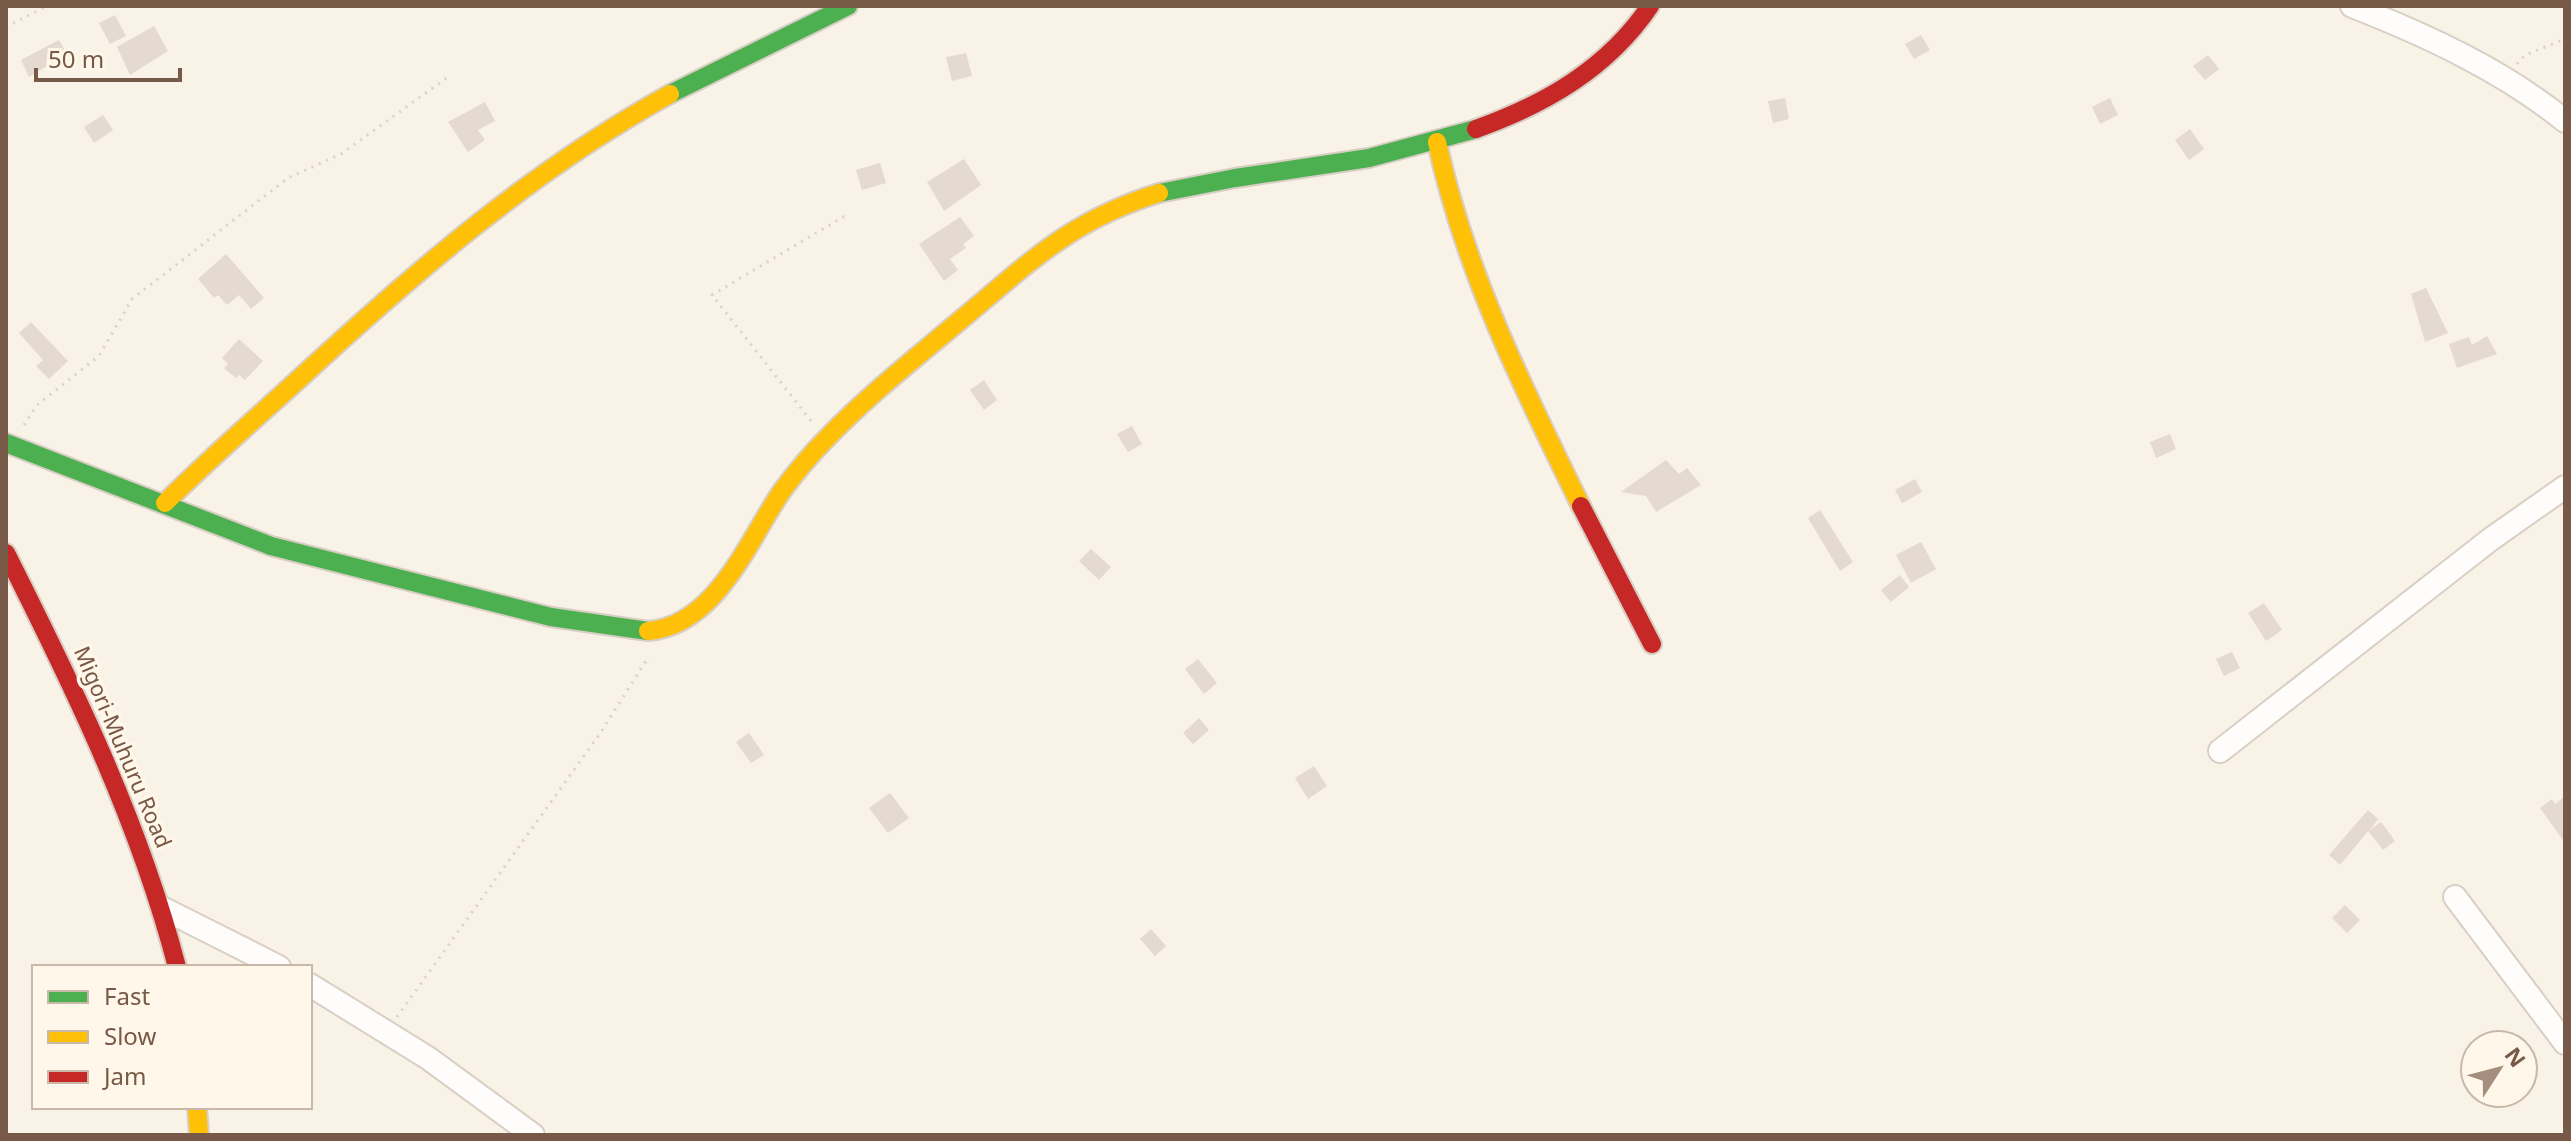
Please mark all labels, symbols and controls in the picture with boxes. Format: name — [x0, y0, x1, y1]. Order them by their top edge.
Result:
scale bar — [36, 32, 180, 82]
text: 50 m — [48, 42, 104, 75]
street label: Migori-Muhuru Road — [68, 641, 180, 852]
legend — [32, 965, 312, 1109]
text: Fast — [104, 979, 150, 1012]
text: Slow — [104, 1019, 156, 1052]
north arrow — [2459, 1029, 2539, 1109]
text: N — [2499, 1041, 2533, 1073]
text: Jam — [102, 1059, 146, 1092]

